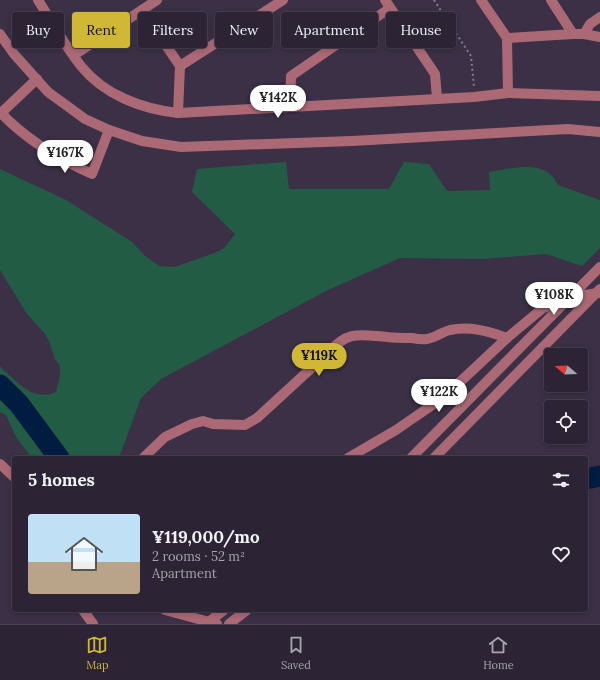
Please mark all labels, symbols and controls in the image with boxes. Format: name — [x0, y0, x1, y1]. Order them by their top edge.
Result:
chip: Buy — [12, 12, 64, 48]
chip: Rent — [72, 12, 130, 48]
chip: Filters — [138, 12, 207, 48]
chip: New — [215, 12, 273, 48]
chip: Apartment — [281, 12, 378, 48]
chip: House — [386, 12, 456, 48]
pin: ¥142K — [250, 85, 306, 119]
text: ¥142K — [259, 89, 297, 106]
pin: ¥167K — [37, 140, 93, 174]
text: ¥167K — [46, 144, 84, 161]
pin: ¥108K — [526, 282, 582, 316]
text: ¥108K — [534, 286, 574, 303]
pin: ¥119K — [291, 343, 347, 377]
text: ¥119K — [301, 347, 337, 364]
north arrow — [544, 348, 588, 392]
map controls — [544, 348, 588, 444]
pin: ¥122K — [411, 379, 467, 413]
text: ¥122K — [420, 383, 458, 400]
button: locate — [544, 400, 588, 444]
text: 5 homes — [28, 469, 95, 491]
icon: filters — [550, 469, 572, 491]
text: ¥119,000/mo — [152, 526, 260, 548]
icon: home — [60, 530, 108, 578]
icon: heart — [550, 543, 572, 565]
text: 2 rooms · 52 m² — [152, 548, 245, 565]
text: Apartment — [152, 565, 217, 582]
tab: Map — [86, 634, 109, 672]
tab: Saved — [281, 634, 311, 672]
tab: Home — [483, 634, 514, 672]

